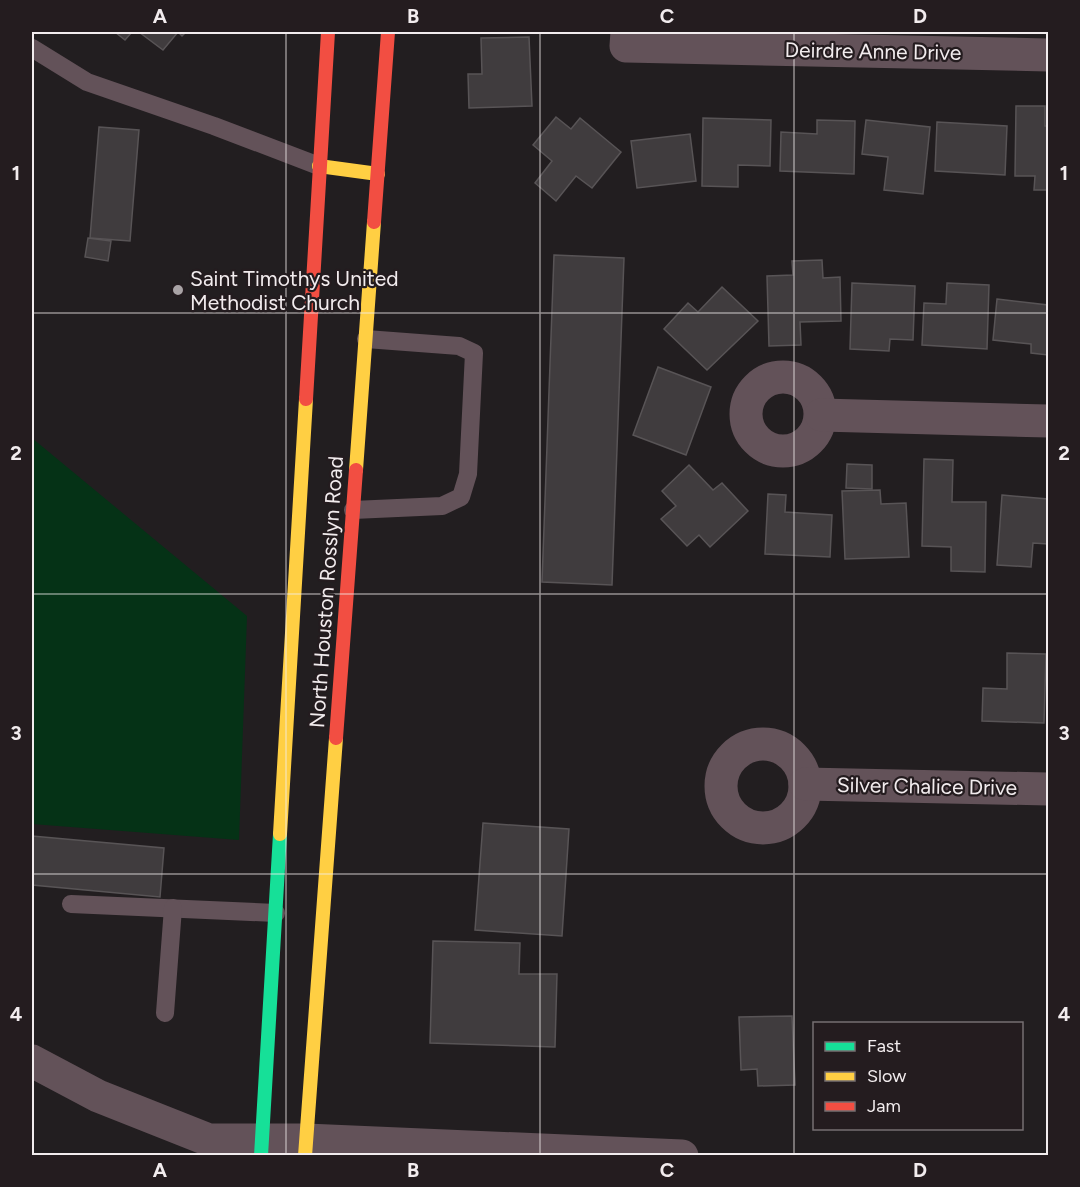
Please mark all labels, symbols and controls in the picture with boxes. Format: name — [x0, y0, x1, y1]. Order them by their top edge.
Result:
text: A — [153, 4, 168, 28]
text: B — [407, 4, 419, 28]
text: C — [660, 4, 674, 28]
text: D — [913, 4, 927, 28]
street label: Deirdre Anne Drive — [784, 37, 962, 65]
text: 1 — [12, 161, 20, 185]
text: 1 — [1060, 161, 1068, 185]
place label: Saint Timothys United Methodist Church — [190, 266, 398, 315]
marker: Saint Timothys United Methodist Church — [171, 283, 185, 297]
text: 2 — [10, 441, 22, 465]
text: 2 — [1058, 441, 1070, 465]
street label: North Houston Rosslyn Road — [304, 455, 348, 729]
text: 3 — [10, 721, 22, 745]
text: 3 — [1058, 721, 1070, 745]
street label: Silver Chalice Drive — [837, 772, 1017, 800]
text: 4 — [10, 1002, 23, 1026]
text: 4 — [1058, 1002, 1071, 1026]
legend — [813, 1022, 1023, 1130]
text: Fast — [867, 1035, 901, 1057]
text: Slow — [867, 1065, 906, 1087]
text: Jam — [867, 1095, 901, 1117]
text: A — [153, 1158, 168, 1182]
text: B — [407, 1158, 419, 1182]
text: C — [660, 1158, 674, 1182]
text: D — [913, 1158, 927, 1182]

